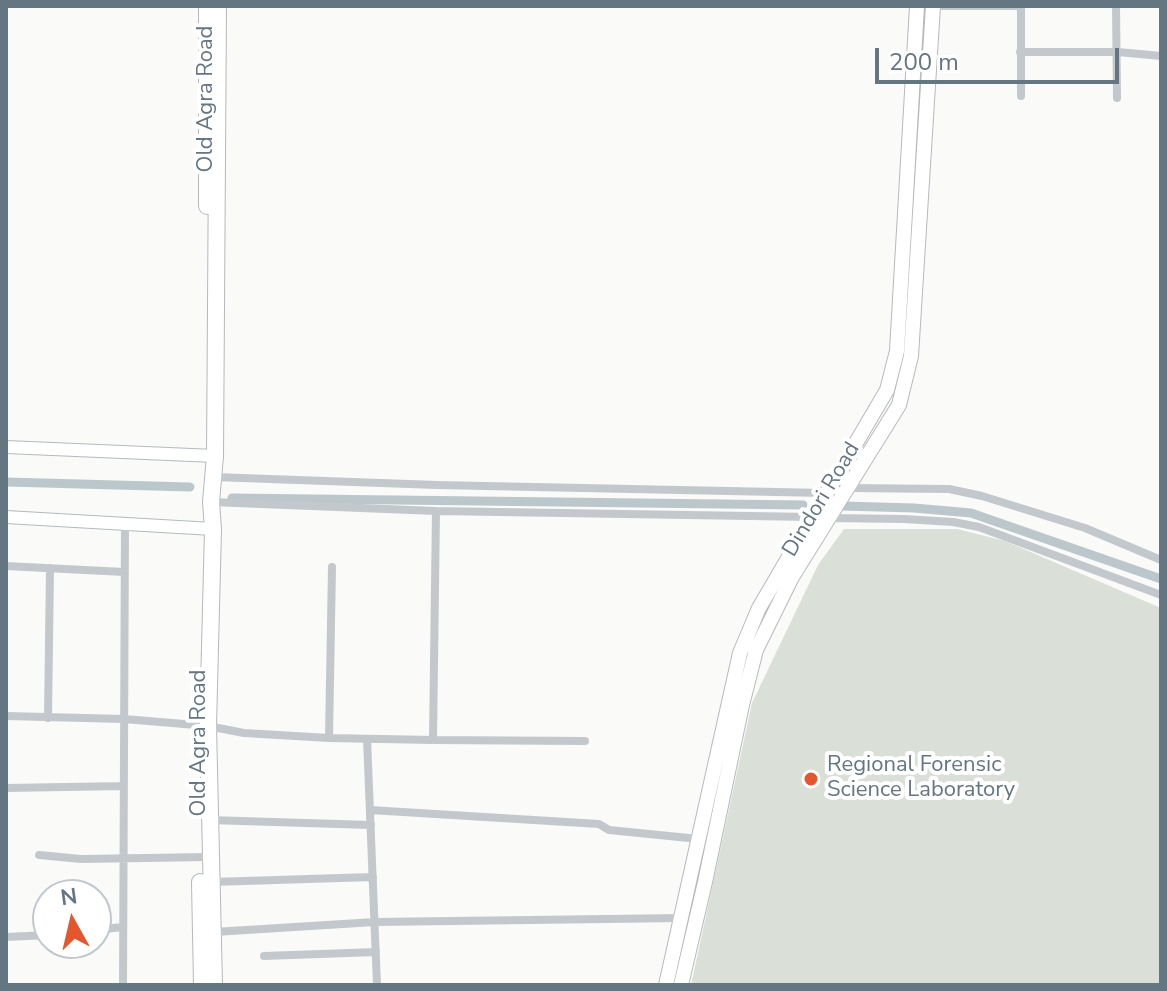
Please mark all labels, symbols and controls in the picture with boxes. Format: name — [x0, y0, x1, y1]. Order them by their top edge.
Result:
street label: Old Agra Road — [194, 26, 220, 172]
scale bar — [879, 32, 1123, 82]
text: 200 m — [889, 46, 959, 78]
street label: Dindori Road — [778, 438, 866, 562]
street label: Old Agra Road — [187, 670, 213, 816]
place label: Regional Forensic Science Laboratory — [827, 753, 1015, 804]
marker: Regional Forensic Science Laboratory — [802, 770, 820, 788]
north arrow — [32, 879, 112, 959]
text: N — [59, 881, 79, 913]

